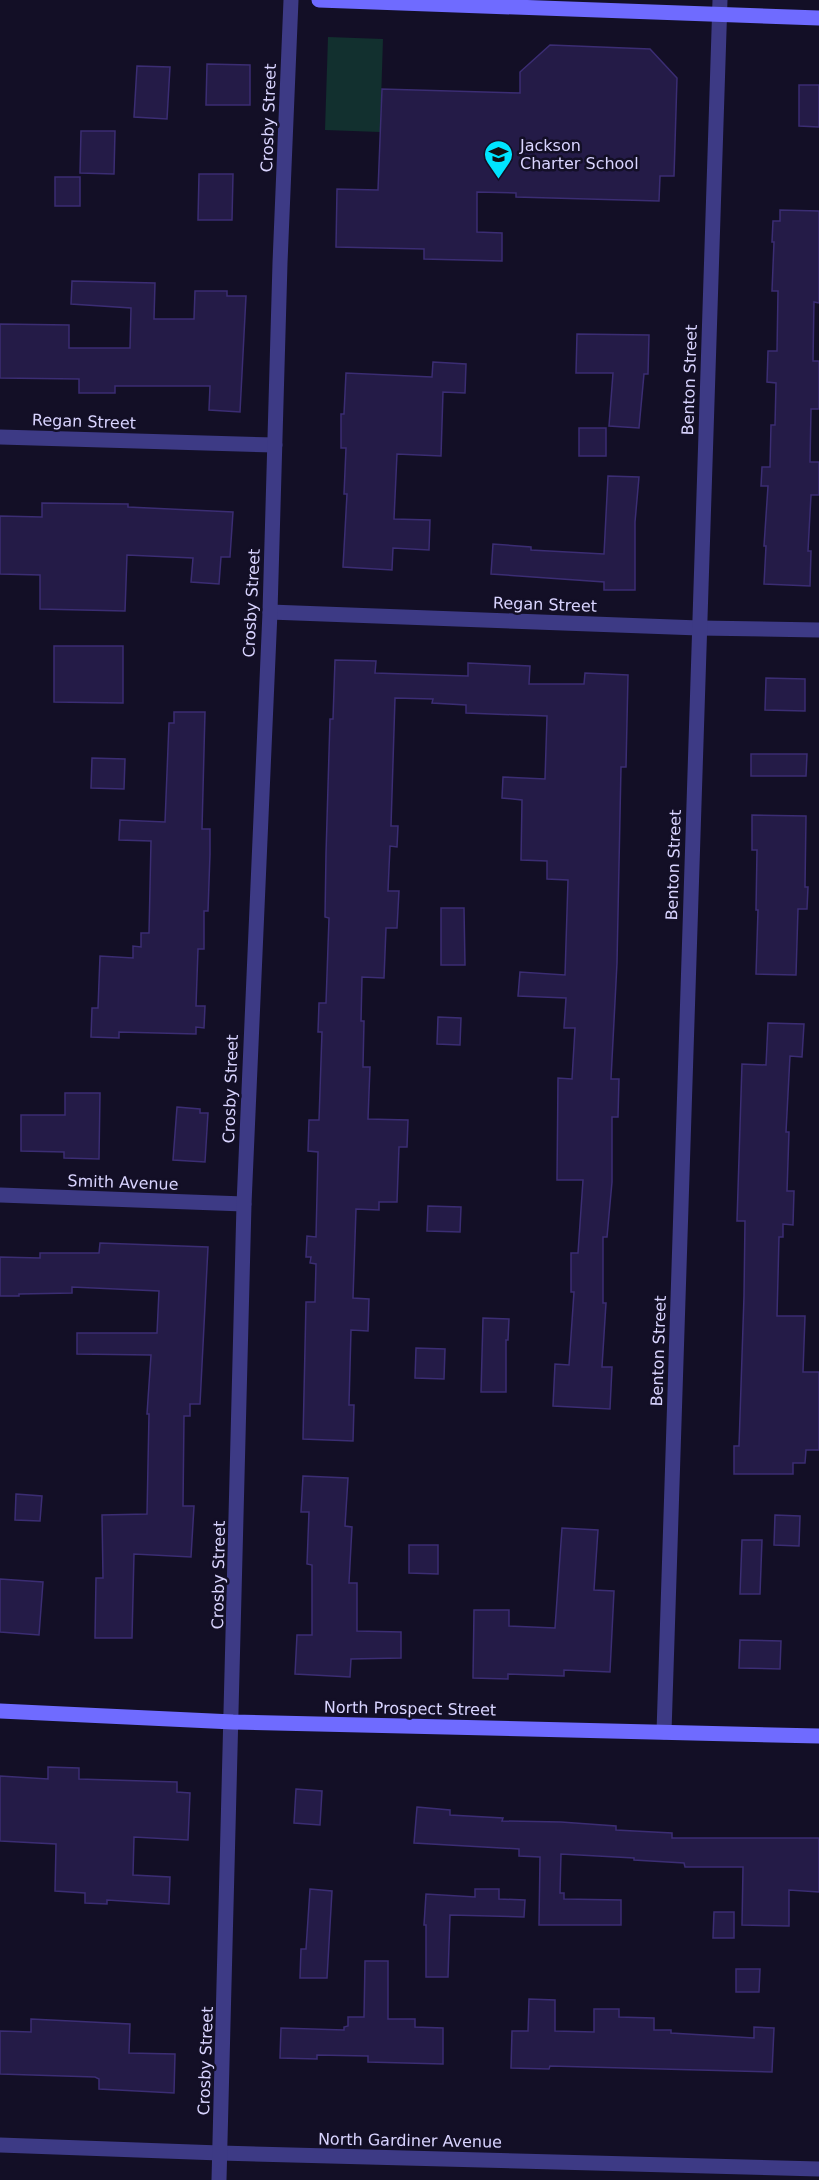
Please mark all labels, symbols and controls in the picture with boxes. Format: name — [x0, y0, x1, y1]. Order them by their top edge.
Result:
street label: Crosby Street — [257, 63, 280, 173]
place label: Jackson Charter School — [519, 136, 639, 173]
school or university icon: Jackson Charter School — [483, 138, 515, 180]
street label: Benton Street — [678, 324, 701, 436]
street label: Regan Street — [32, 410, 136, 433]
street label: Crosby Street — [239, 548, 264, 658]
street label: Regan Street — [493, 593, 597, 616]
street label: Benton Street — [662, 809, 685, 921]
street label: Crosby Street — [219, 1034, 242, 1144]
street label: Smith Avenue — [67, 1171, 179, 1194]
street label: Benton Street — [647, 1295, 670, 1407]
street label: Crosby Street — [208, 1520, 229, 1630]
street label: North Prospect Street — [324, 1697, 496, 1720]
street label: Crosby Street — [194, 2006, 217, 2116]
street label: North Gardiner Avenue — [318, 2129, 502, 2152]

